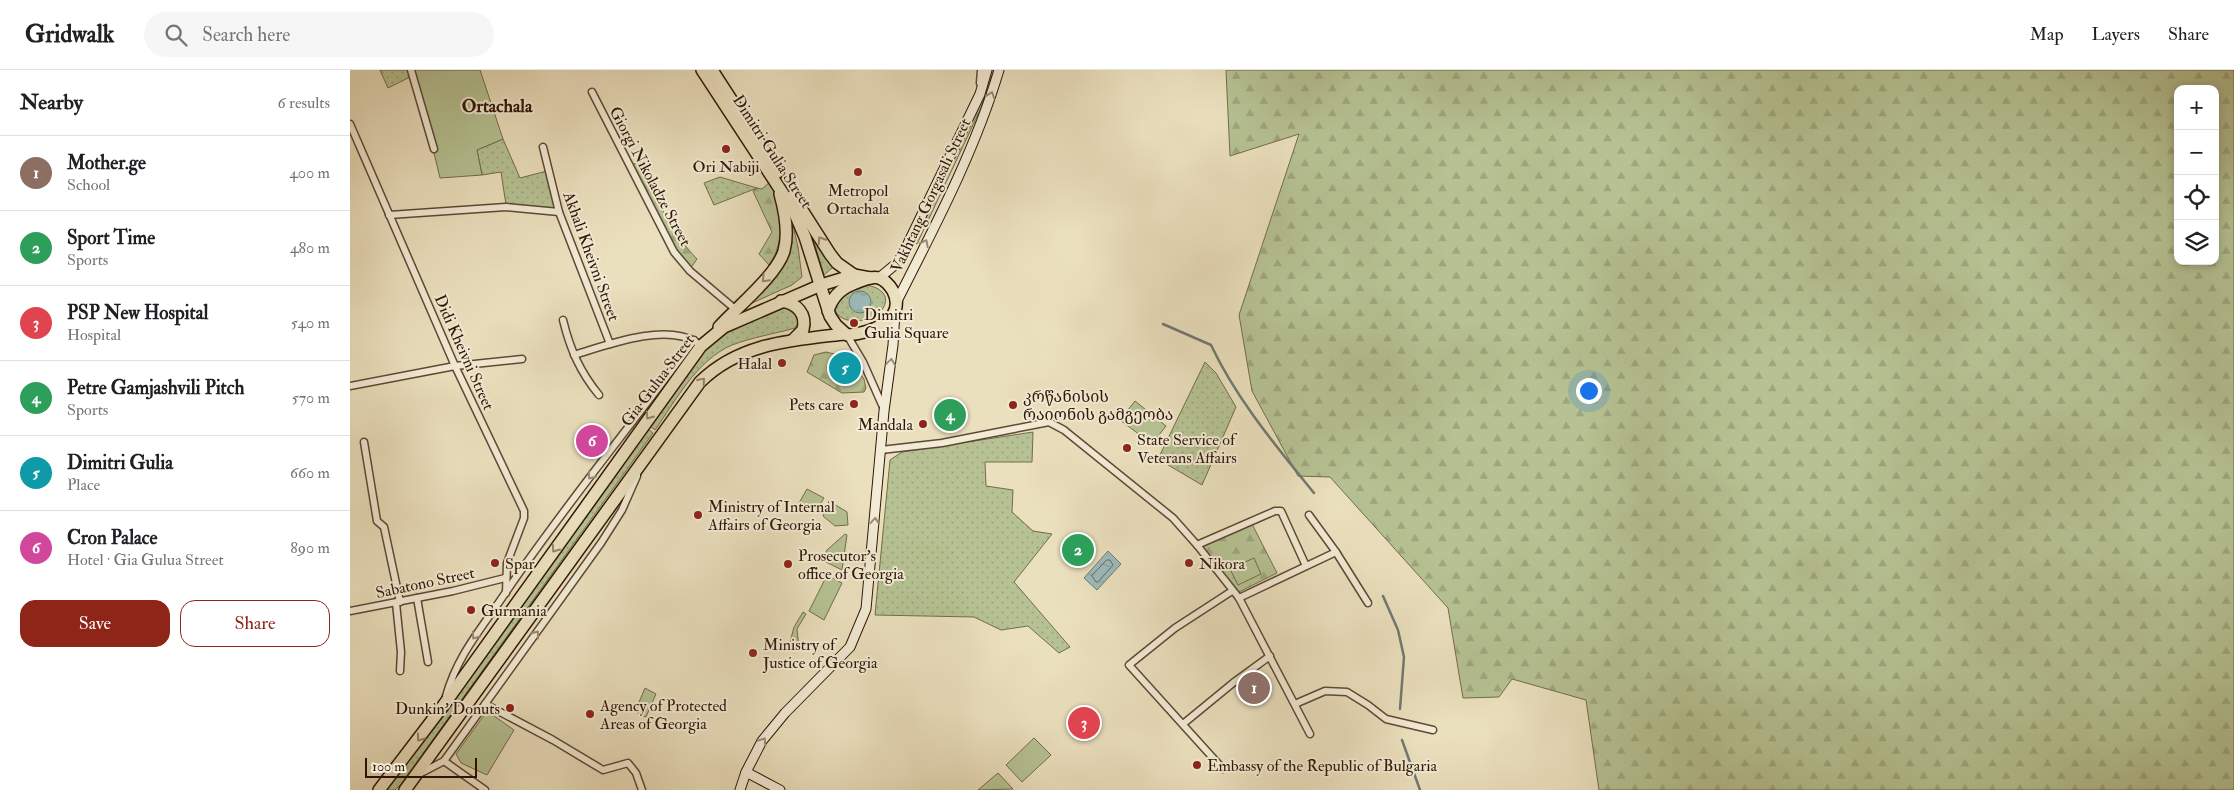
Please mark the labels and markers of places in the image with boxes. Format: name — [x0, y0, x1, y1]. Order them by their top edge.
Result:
marker: Ori Nabiji — [720, 143, 732, 155]
place label: Ori Nabiji — [692, 157, 760, 177]
marker: Metropol Ortachala — [852, 166, 864, 178]
place label: Metropol Ortachala — [827, 181, 890, 219]
place label: Dimitri Gulia Square — [864, 305, 949, 343]
marker: Dimitri Gulia Square — [848, 317, 860, 329]
pin: 5 — [829, 349, 861, 387]
place label: Halal — [738, 354, 772, 374]
marker: Halal — [776, 357, 788, 369]
place label: კრწანისის რაიონის გამგეობა — [1023, 387, 1173, 425]
place label: Pets care — [789, 395, 844, 415]
pin: 4 — [934, 396, 966, 434]
marker: Pets care — [848, 398, 860, 410]
marker: კრწანისის რაიონის გამგეობა — [1007, 399, 1019, 411]
place label: Mandala — [858, 415, 913, 435]
marker: Mandala — [917, 418, 929, 430]
pin: 6 — [576, 422, 608, 460]
place label: State Service of Veterans Affairs — [1137, 430, 1238, 468]
marker: State Service of Veterans Affairs — [1121, 442, 1133, 454]
place label: Ministry of Internal Affairs of Georgia — [707, 497, 835, 535]
marker: Ministry of Internal Affairs of Georgia — [692, 509, 704, 521]
pin: 2 — [1062, 531, 1094, 569]
place label: Prosecutor's office of Georgia — [798, 546, 904, 584]
place label: Spar — [505, 554, 535, 575]
place label: Nikora — [1199, 554, 1246, 574]
marker: Spar — [489, 557, 501, 569]
marker: Nikora — [1183, 557, 1195, 569]
marker: Prosecutor's office of Georgia — [782, 558, 794, 570]
place label: Gurmania — [481, 601, 547, 621]
marker: Gurmania — [465, 604, 477, 616]
place label: Ministry of Justice of Georgia — [762, 635, 878, 674]
marker: Ministry of Justice of Georgia — [747, 647, 759, 659]
pin: 1 — [1238, 669, 1270, 707]
place label: Agency of Protected Areas of Georgia — [599, 696, 727, 734]
place label: Dunkin' Donuts — [395, 699, 500, 719]
marker: Dunkin' Donuts — [504, 702, 516, 714]
pin: 3 — [1068, 704, 1100, 742]
marker: Agency of Protected Areas of Georgia — [584, 708, 596, 720]
place label: Embassy of the Republic of Bulgaria — [1207, 756, 1438, 777]
marker: Embassy of the Republic of Bulgaria — [1191, 759, 1203, 771]

